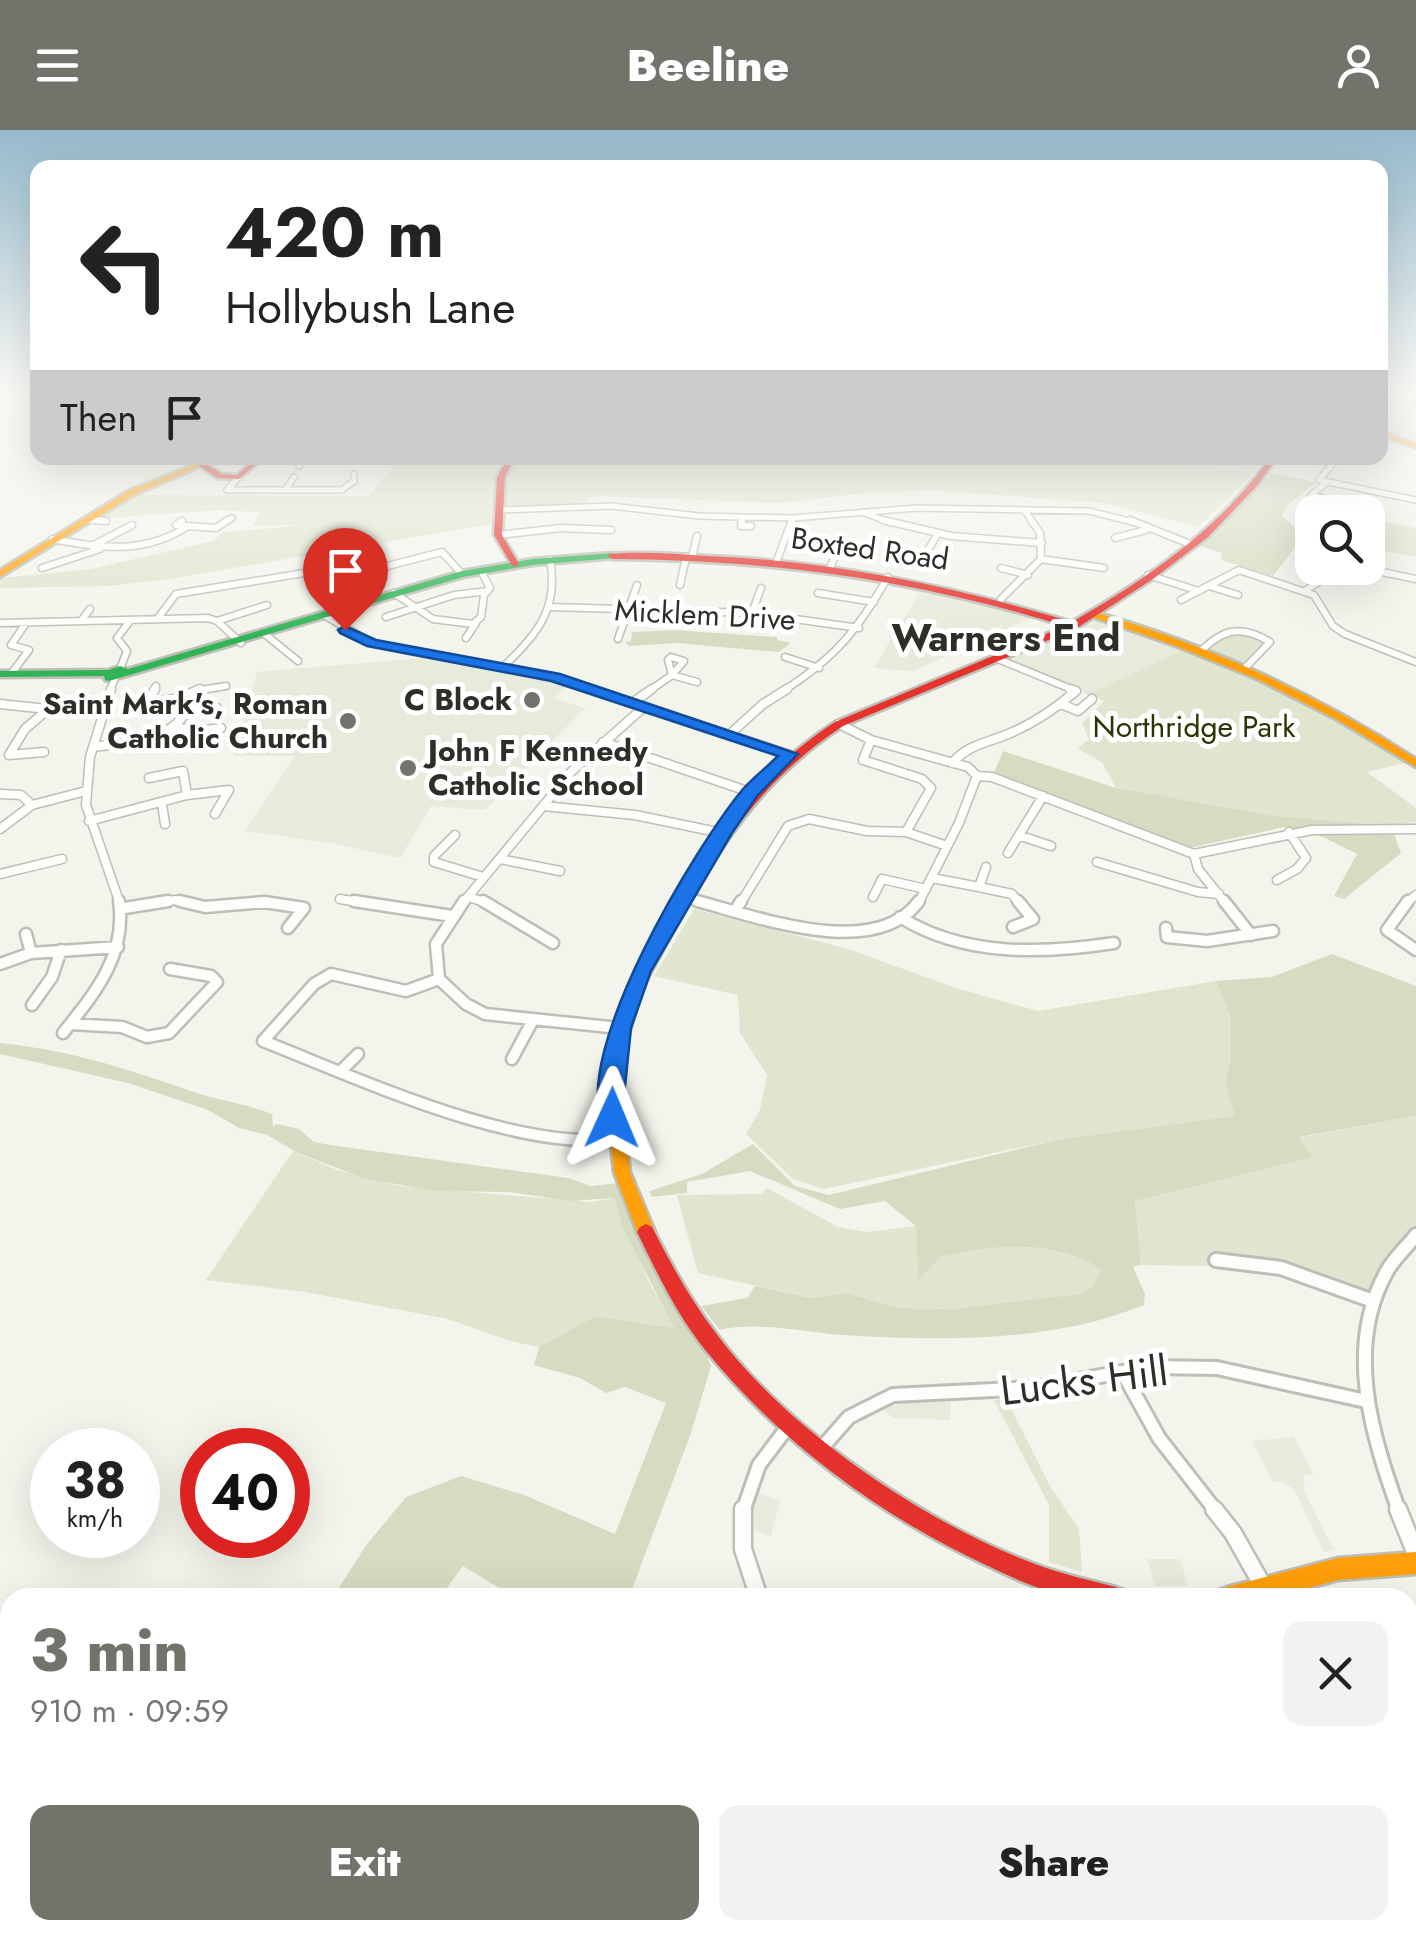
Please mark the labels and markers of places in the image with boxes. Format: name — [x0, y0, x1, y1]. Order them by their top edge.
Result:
pin — [303, 528, 388, 631]
place label: C Block — [404, 678, 513, 721]
place label: Saint Mark's, Roman Catholic Church — [43, 682, 328, 759]
marker: C Block — [521, 689, 543, 711]
marker: Saint Mark's, Roman Catholic Church — [337, 710, 359, 732]
place label: John F Kennedy Catholic School — [423, 729, 648, 806]
marker: John F Kennedy Catholic School — [397, 757, 419, 779]

